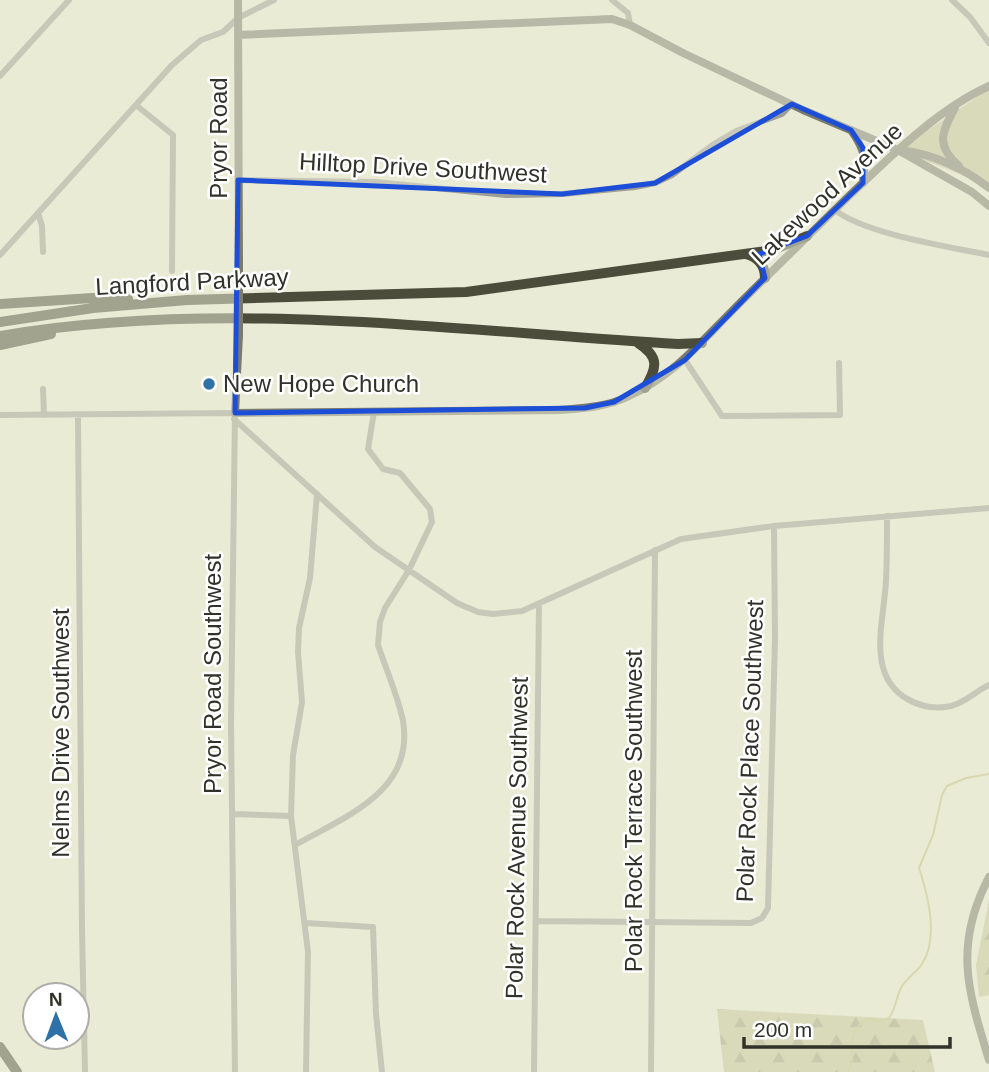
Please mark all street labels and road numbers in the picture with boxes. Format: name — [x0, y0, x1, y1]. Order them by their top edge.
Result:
street label: Pryor Road — [205, 77, 232, 199]
street label: Lakewood Avenue — [746, 117, 907, 270]
street label: Hilltop Drive Southwest — [298, 148, 548, 187]
street label: Langford Parkway — [95, 263, 289, 300]
street label: Pryor Road Southwest — [199, 554, 226, 794]
street label: Polar Rock Place Southwest — [731, 599, 768, 903]
street label: Nelms Drive Southwest — [47, 608, 74, 858]
street label: Polar Rock Terrace Southwest — [620, 649, 647, 972]
street label: Polar Rock Avenue Southwest — [500, 676, 533, 999]

